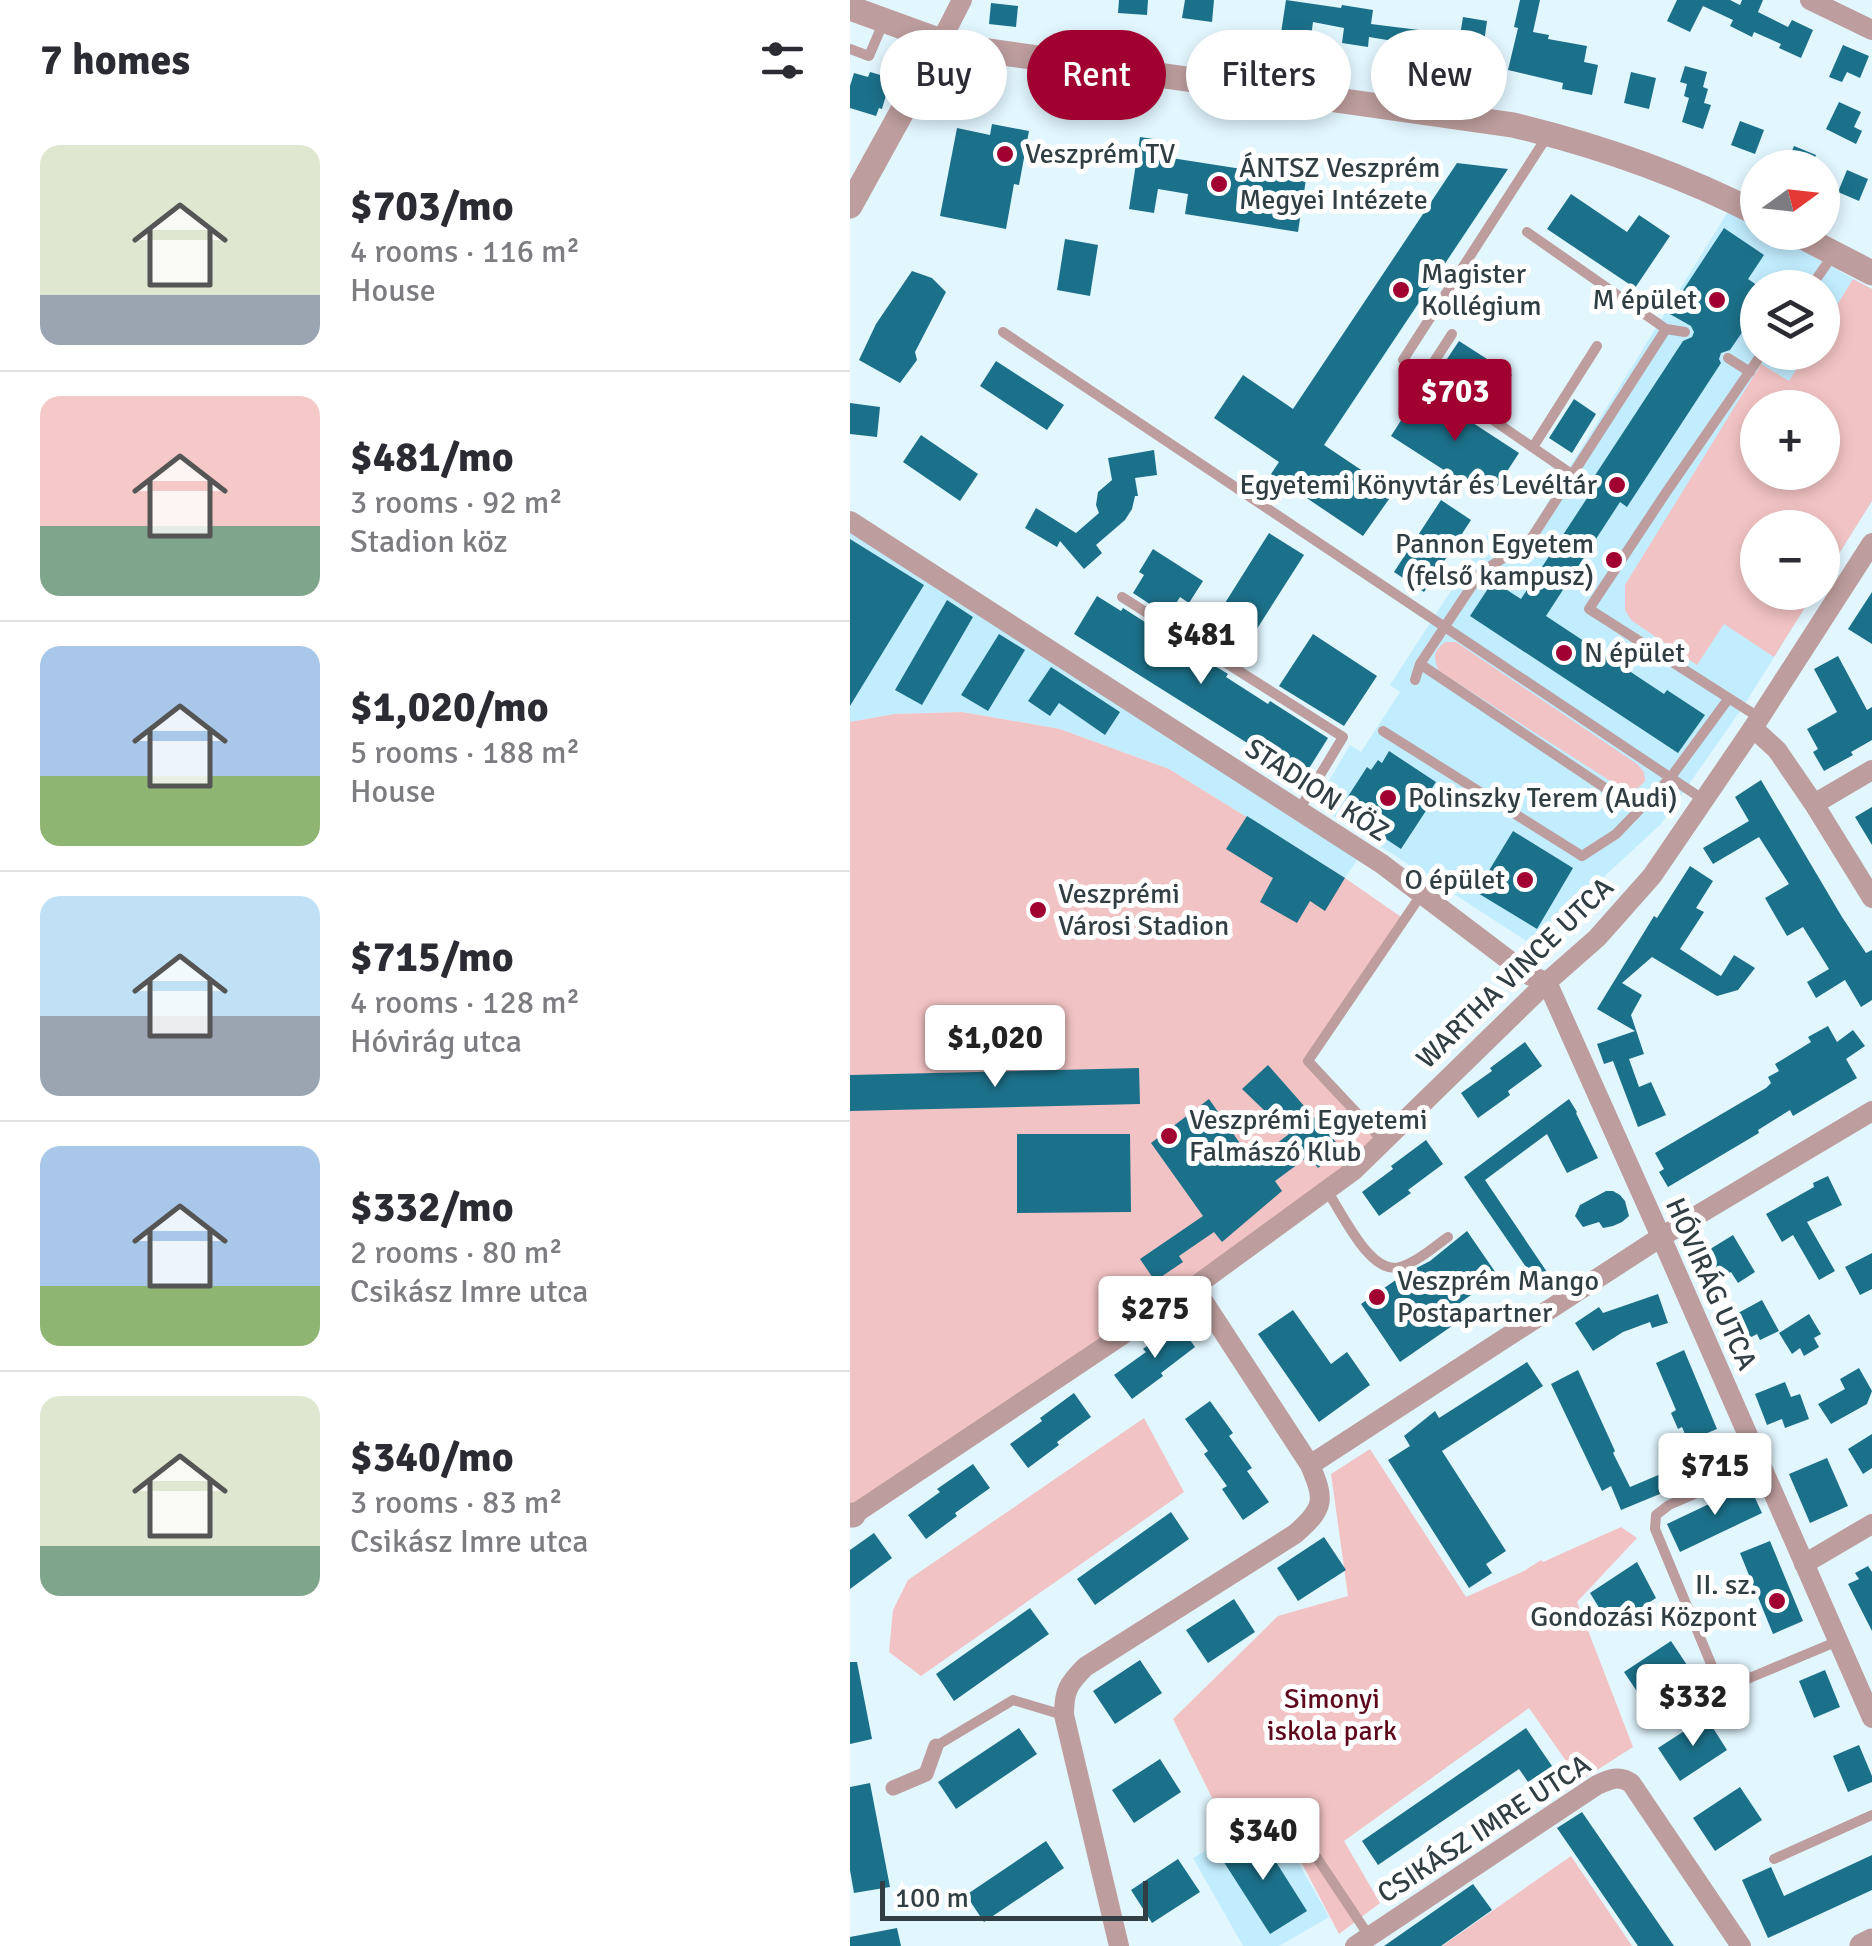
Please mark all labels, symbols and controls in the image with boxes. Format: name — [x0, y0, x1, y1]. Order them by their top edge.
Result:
chip: Buy — [880, 30, 1007, 120]
chip: Rent — [1027, 30, 1166, 120]
chip: Filters — [1186, 30, 1351, 120]
chip: New — [1371, 30, 1507, 120]
icon: filters — [755, 33, 810, 88]
text: 7 homes — [40, 35, 190, 86]
place label: Veszprém TV — [1025, 137, 1175, 171]
marker: Veszprém TV — [994, 143, 1016, 165]
north arrow — [1740, 150, 1840, 250]
map controls — [1740, 150, 1840, 610]
place label: ÁNTSZ Veszprém Megyei Intézete — [1239, 151, 1440, 217]
marker: ÁNTSZ Veszprém Megyei Intézete — [1208, 173, 1230, 195]
text: $703/mo — [350, 181, 514, 232]
icon: home — [120, 185, 240, 305]
text: 4 rooms · 116 m² — [350, 232, 580, 271]
place label: Magister Kollégium — [1421, 257, 1542, 323]
button: layers — [1740, 270, 1840, 370]
text: House — [350, 271, 436, 310]
marker: Magister Kollégium — [1390, 279, 1412, 301]
place label: M épület — [1592, 283, 1697, 317]
marker: M épület — [1706, 289, 1728, 311]
pin: $703 — [1396, 359, 1514, 444]
text: $703 — [1420, 372, 1490, 411]
button: + — [1740, 390, 1840, 490]
text: $481/mo — [350, 432, 514, 483]
icon: home — [120, 436, 240, 556]
place label: Egyetemi Könyvtár és Levéltár — [1240, 468, 1598, 502]
marker: Egyetemi Könyvtár és Levéltár — [1606, 474, 1628, 496]
text: 3 rooms · 92 m² — [350, 483, 563, 522]
button: − — [1740, 510, 1840, 610]
text: Stadion köz — [350, 522, 508, 561]
place label: Pannon Egyetem (felső kampusz) — [1395, 527, 1594, 593]
marker: Pannon Egyetem (felső kampusz) — [1603, 549, 1625, 571]
pin: $481 — [1142, 602, 1260, 687]
text: $481 — [1166, 615, 1236, 654]
place label: N épület — [1584, 636, 1685, 670]
marker: N épület — [1553, 642, 1575, 664]
text: $1,020/mo — [350, 682, 549, 733]
icon: home — [120, 686, 240, 806]
street label: STADION KÖZ — [1239, 731, 1395, 849]
text: 5 rooms · 188 m² — [350, 733, 580, 772]
text: House — [350, 772, 436, 811]
place label: Polinszky Terem (Audi) — [1408, 781, 1677, 815]
marker: Polinszky Terem (Audi) — [1377, 787, 1399, 809]
place label: O épület — [1404, 863, 1505, 897]
marker: O épület — [1514, 869, 1536, 891]
street label: WARTHA VINCE UTCA — [1409, 870, 1621, 1076]
place label: Veszprémi Városi Stadion — [1058, 877, 1229, 943]
marker: Veszprémi Városi Stadion — [1027, 899, 1049, 921]
text: $715/mo — [350, 932, 514, 983]
icon: home — [120, 936, 240, 1056]
text: 4 rooms · 128 m² — [350, 983, 580, 1022]
pin: $1,020 — [914, 1005, 1076, 1090]
text: $1,020 — [947, 1018, 1043, 1057]
text: Hóvirág utca — [350, 1022, 522, 1061]
place label: Veszprémi Egyetemi Falmászó Klub — [1189, 1103, 1428, 1169]
marker: Veszprémi Egyetemi Falmászó Klub — [1158, 1125, 1180, 1147]
text: $332/mo — [350, 1182, 514, 1233]
icon: home — [120, 1186, 240, 1306]
street label: HÓVIRÁG UTCA — [1658, 1193, 1764, 1375]
text: 2 rooms · 80 m² — [350, 1233, 563, 1272]
place label: Veszprém Mango Postapartner — [1397, 1264, 1599, 1330]
text: Csikász Imre utca — [350, 1272, 589, 1311]
pin: $275 — [1096, 1276, 1214, 1361]
marker: Veszprém Mango Postapartner — [1366, 1286, 1388, 1308]
text: $275 — [1120, 1289, 1190, 1328]
text: $340/mo — [350, 1432, 514, 1483]
pin: $715 — [1656, 1433, 1774, 1518]
icon: home — [120, 1436, 240, 1556]
text: $715 — [1680, 1446, 1750, 1485]
text: 3 rooms · 83 m² — [350, 1483, 563, 1522]
text: Csikász Imre utca — [350, 1522, 589, 1561]
place label: II. sz. Gondozási Központ — [1530, 1568, 1757, 1634]
marker: II. sz. Gondozási Központ — [1766, 1590, 1788, 1612]
pin: $332 — [1634, 1664, 1752, 1749]
text: $332 — [1658, 1677, 1728, 1716]
park label: Simonyi iskola park — [1267, 1682, 1397, 1748]
street label: CSIKÁSZ IMRE UTCA — [1371, 1747, 1597, 1911]
pin: $340 — [1204, 1798, 1322, 1883]
text: $340 — [1228, 1811, 1298, 1850]
scale bar — [880, 1876, 1148, 1920]
text: 100 m — [895, 1881, 969, 1915]

